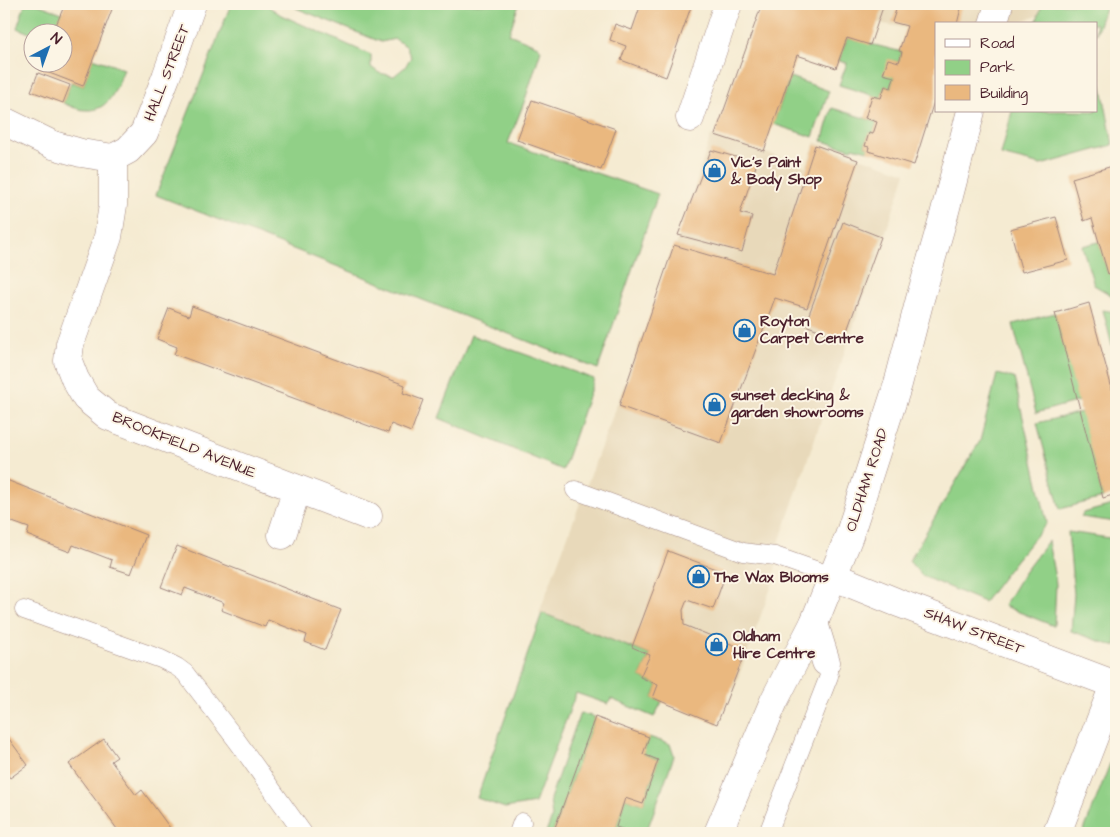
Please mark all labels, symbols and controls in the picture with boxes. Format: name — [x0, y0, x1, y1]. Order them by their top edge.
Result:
street label: HALL STREET — [139, 21, 195, 124]
north arrow — [22, 22, 72, 72]
legend — [935, 22, 1098, 112]
text: N — [46, 29, 66, 50]
text: Road — [980, 33, 1015, 54]
text: Park — [980, 57, 1015, 78]
text: Building — [980, 83, 1028, 105]
place label: Vic's Paint & Body Shop — [730, 152, 823, 191]
shop icon: Vic's Paint & Body Shop — [703, 159, 727, 183]
place label: Royton Carpet Centre — [760, 311, 864, 349]
shop icon: Royton Carpet Centre — [732, 318, 756, 342]
place label: sunset decking & garden showrooms — [731, 385, 864, 425]
shop icon: sunset decking & garden showrooms — [703, 392, 727, 416]
street label: BROOKFIELD AVENUE — [109, 407, 259, 483]
street label: OLDHAM ROAD — [840, 425, 894, 534]
shop icon: The Wax Blooms — [686, 565, 710, 589]
place label: The Wax Blooms — [713, 567, 829, 588]
street label: SHAW STREET — [921, 602, 1027, 660]
place label: Oldham Hire Centre — [733, 626, 815, 664]
shop icon: Oldham Hire Centre — [705, 633, 729, 657]

